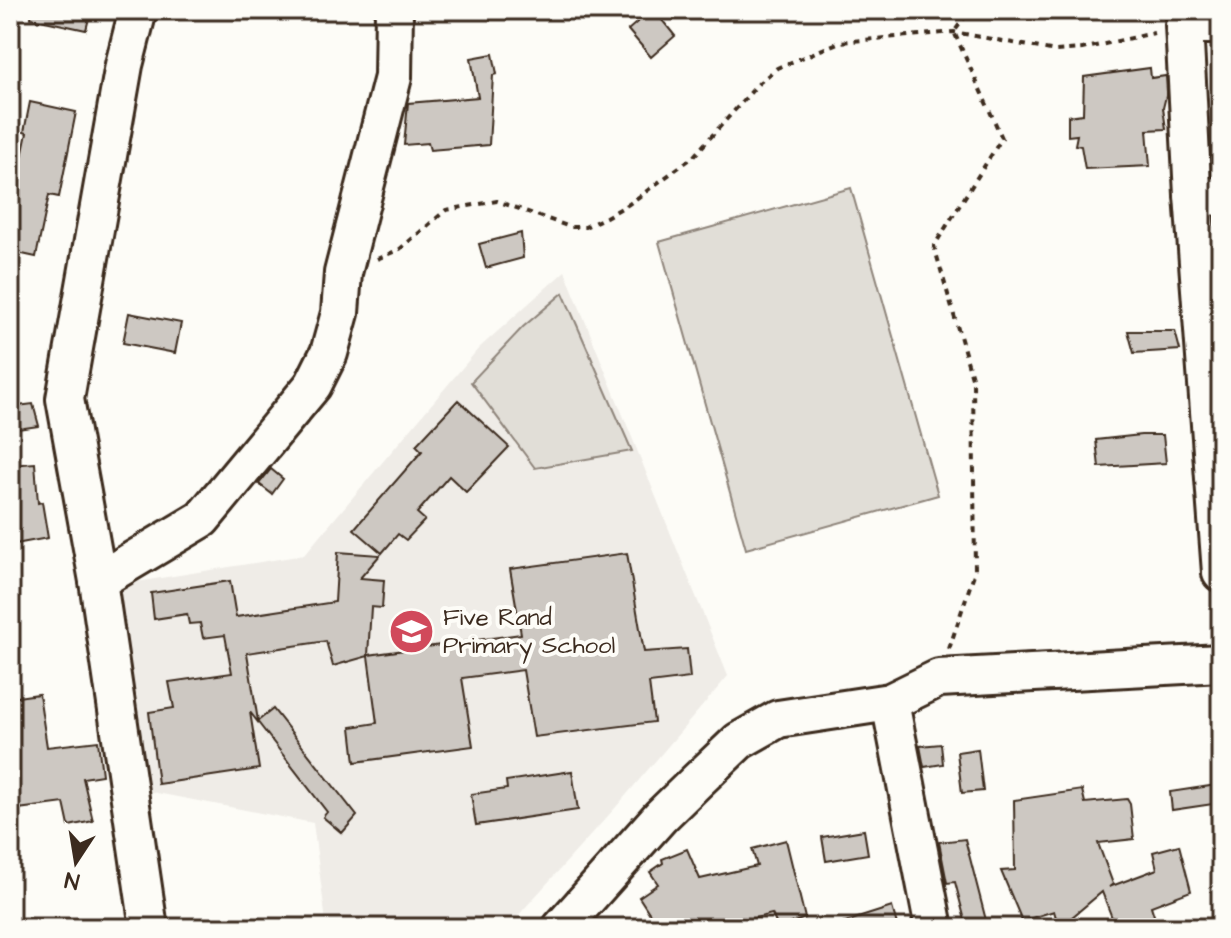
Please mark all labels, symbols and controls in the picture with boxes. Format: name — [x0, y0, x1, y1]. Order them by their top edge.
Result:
place label: Five Rand Primary School — [443, 601, 615, 664]
school or university icon: Five Rand Primary School — [388, 607, 436, 655]
north arrow — [36, 822, 116, 902]
text: N — [62, 863, 82, 897]

